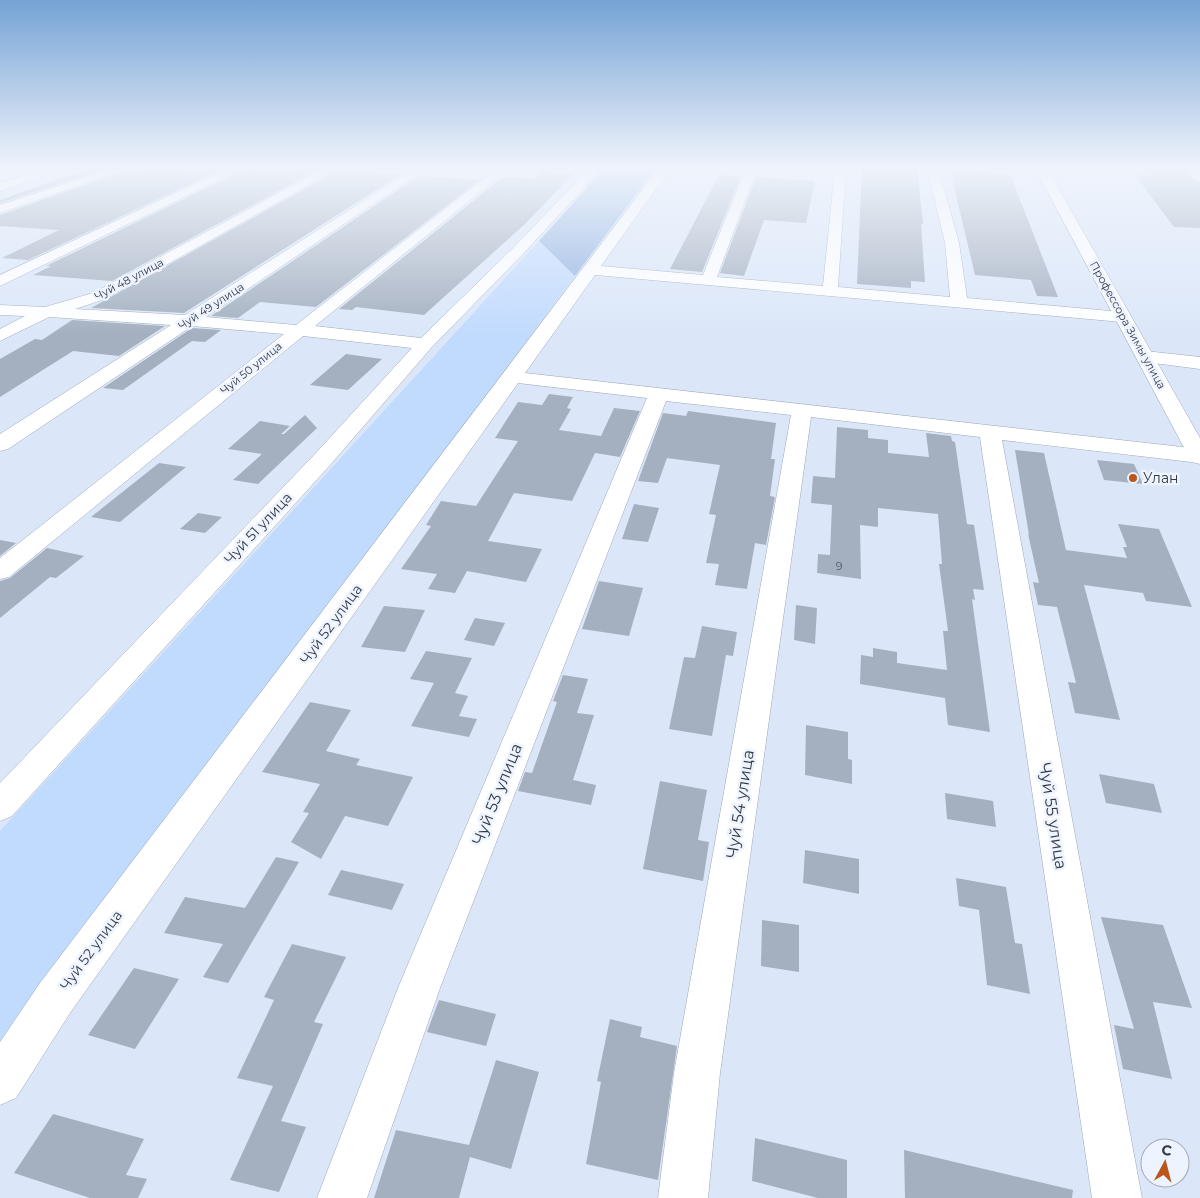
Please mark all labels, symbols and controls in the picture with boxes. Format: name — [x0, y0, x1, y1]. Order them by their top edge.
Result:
street label: Чуй 48 улица — [92, 255, 166, 303]
street label: Профессора Зимы улица — [1087, 259, 1169, 391]
street label: Чуй 49 улица — [176, 280, 246, 332]
street label: Чуй 50 улица — [217, 339, 285, 397]
place label: Улан — [1143, 469, 1179, 487]
marker: Улан — [1127, 472, 1139, 484]
street label: Чуй 51 улица — [220, 488, 296, 568]
house number: 9 — [836, 559, 843, 573]
street label: Чуй 52 улица — [296, 581, 366, 667]
street label: Чуй 53 улица — [468, 741, 526, 847]
street label: Чуй 54 улица — [722, 749, 758, 859]
street label: Чуй 55 улица — [1035, 761, 1071, 871]
street label: Чуй 52 улица — [56, 907, 126, 993]
north arrow — [1140, 1138, 1190, 1188]
text: С — [1160, 1141, 1173, 1160]

